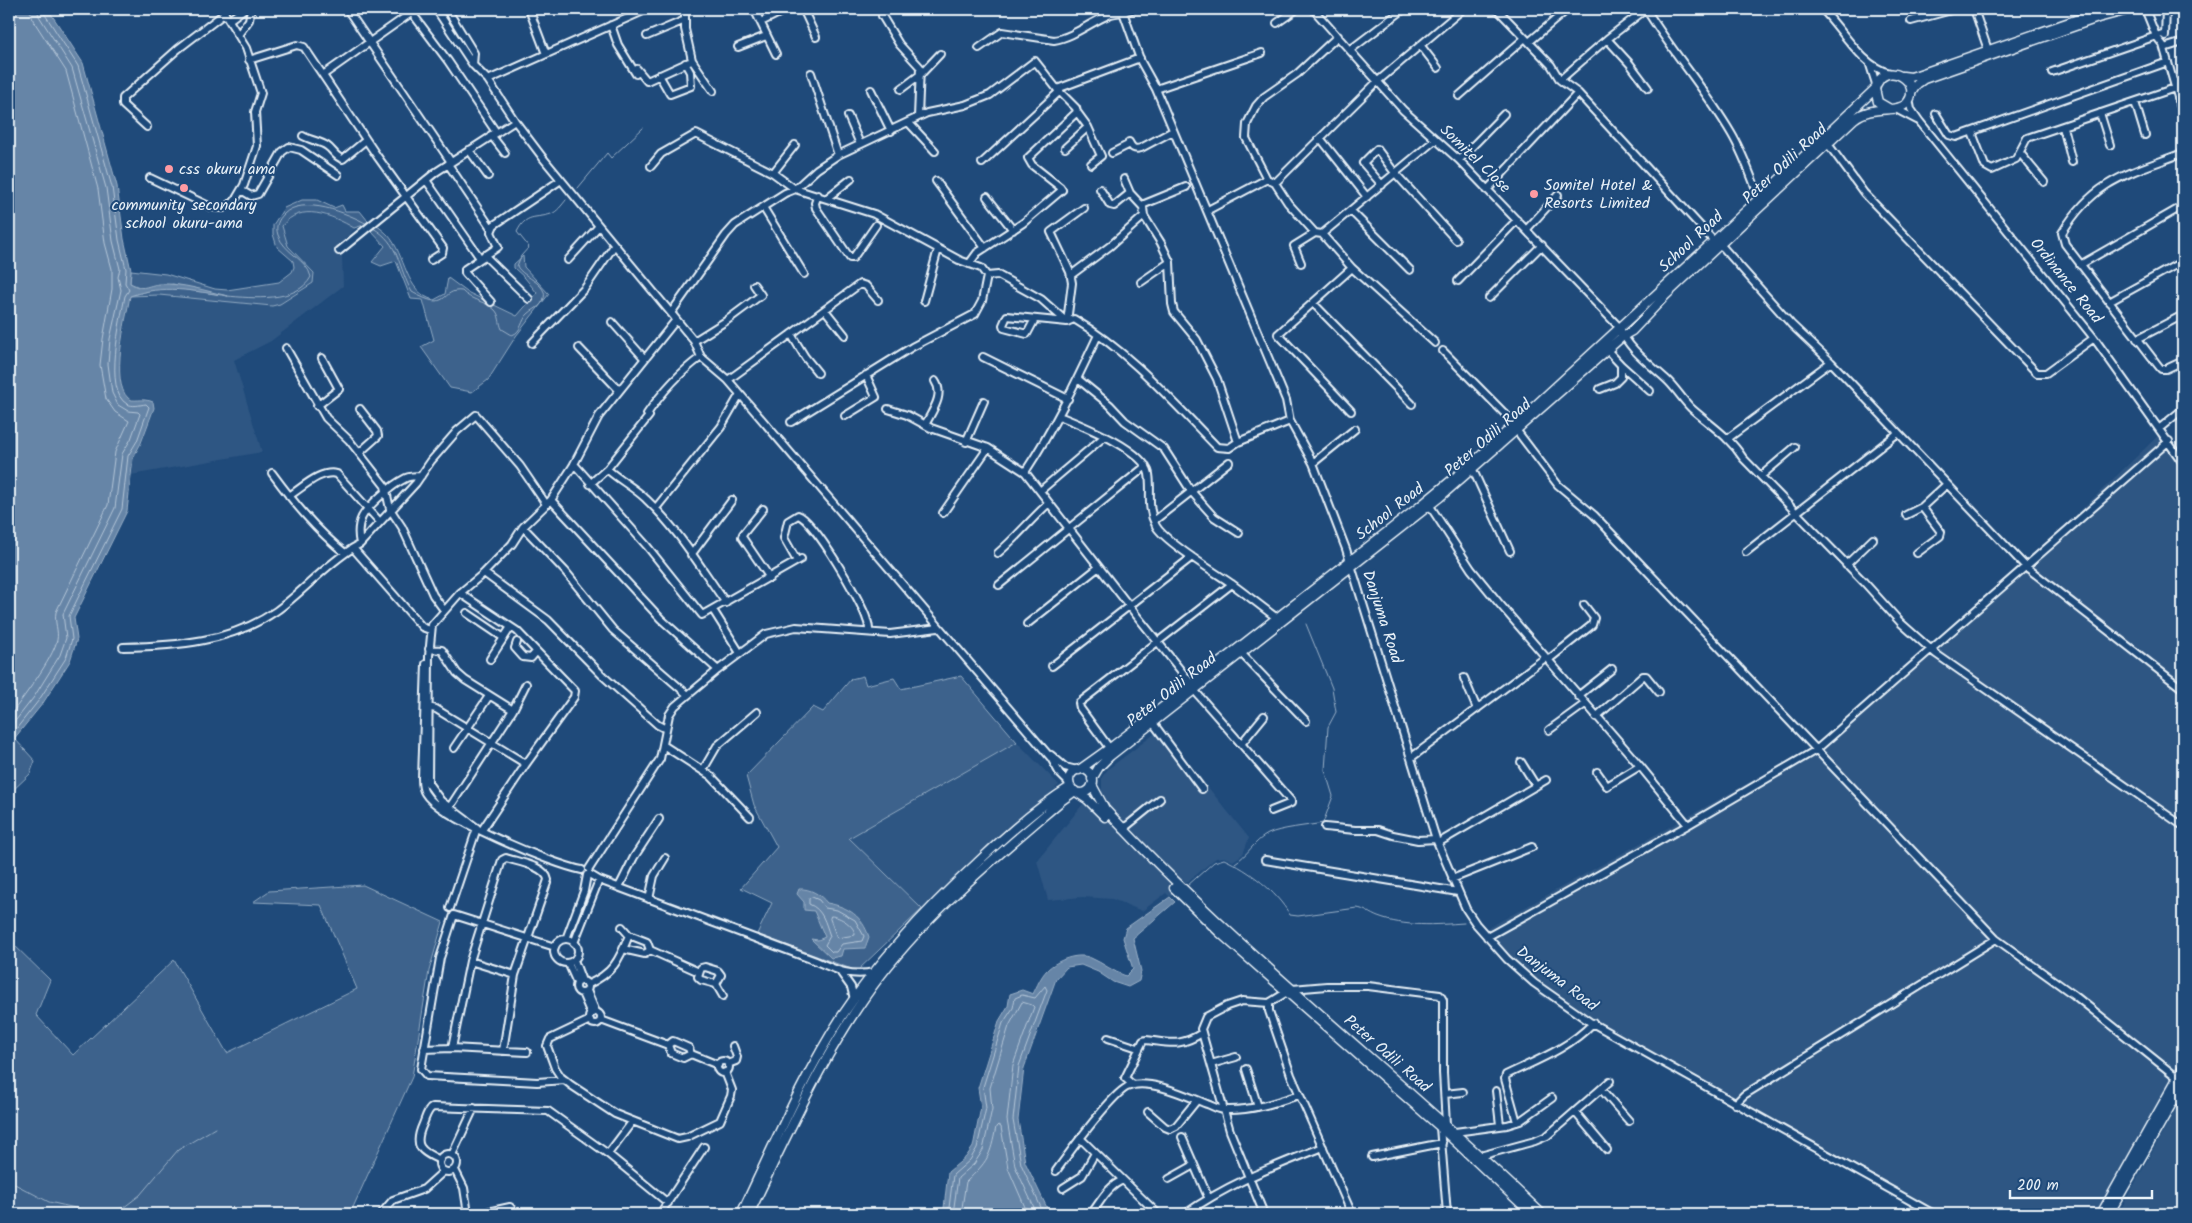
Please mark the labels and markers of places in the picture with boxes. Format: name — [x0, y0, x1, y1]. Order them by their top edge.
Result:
place label: css okuru ama — [179, 157, 276, 182]
marker: css okuru ama — [163, 163, 175, 175]
place label: Somitel Hotel & Resorts Limited — [1544, 173, 1653, 216]
marker: community secondary school okuru-ama — [178, 182, 190, 194]
marker: Somitel Hotel & Resorts Limited — [1528, 188, 1540, 200]
place label: community secondary school okuru-ama — [111, 193, 257, 236]

